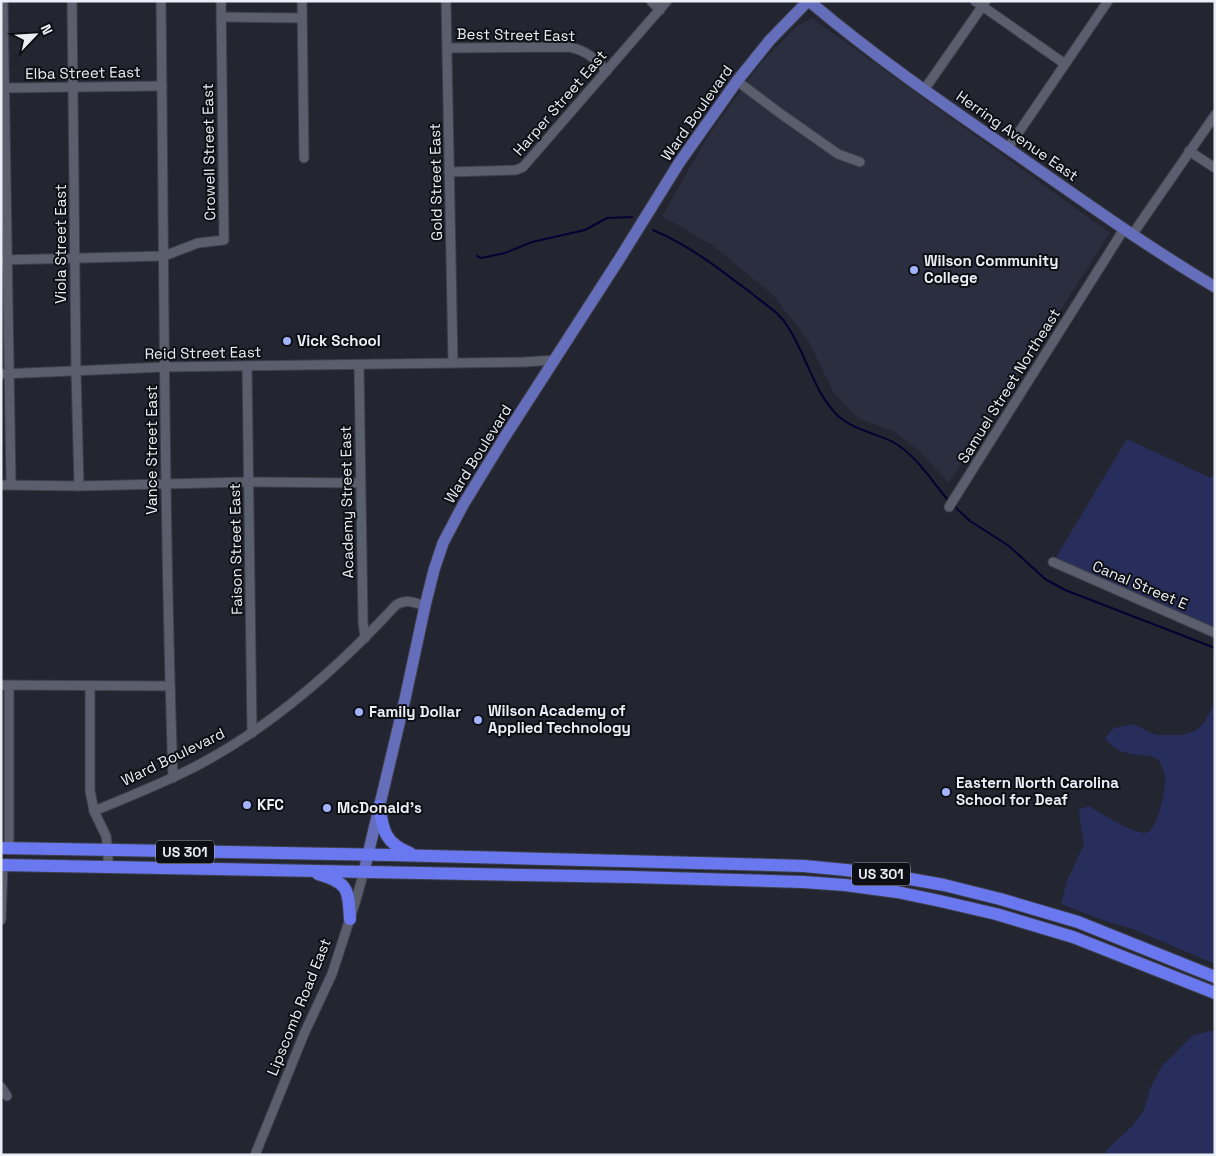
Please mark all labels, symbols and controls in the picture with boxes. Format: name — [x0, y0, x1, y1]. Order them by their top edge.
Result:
north arrow — [10, 10, 60, 60]
text: N — [37, 21, 57, 38]
street label: Best Street East — [457, 24, 576, 45]
street label: Harper Street East — [509, 46, 611, 159]
street label: Ward Boulevard — [657, 61, 737, 164]
street label: Elba Street East — [25, 62, 141, 83]
street label: Crowell Street East — [198, 83, 219, 221]
street label: Herring Avenue East — [953, 86, 1082, 185]
street label: Gold Street East — [425, 123, 446, 241]
street label: Viola Street East — [51, 184, 70, 304]
place label: Wilson Community College — [924, 251, 1058, 287]
marker: Wilson Community College — [908, 264, 920, 276]
street label: Samuel Street Northeast — [953, 305, 1064, 467]
place label: Vick School — [297, 331, 381, 350]
marker: Vick School — [281, 335, 293, 347]
street label: Reid Street East — [144, 342, 262, 363]
street label: Vance Street East — [142, 385, 161, 515]
street label: Ward Boulevard — [440, 401, 515, 507]
street label: Academy Street East — [336, 425, 357, 578]
street label: Faison Street East — [225, 483, 246, 615]
street label: Canal Street E — [1090, 556, 1191, 613]
place label: Wilson Academy of Applied Technology — [488, 701, 631, 737]
place label: Family Dollar — [369, 702, 461, 721]
marker: Family Dollar — [353, 706, 365, 718]
marker: Wilson Academy of Applied Technology — [472, 714, 484, 726]
street label: Ward Boulevard — [118, 723, 228, 790]
place label: Eastern North Carolina School for Deaf — [956, 773, 1119, 809]
marker: Eastern North Carolina School for Deaf — [940, 786, 952, 798]
place label: KFC — [257, 795, 284, 814]
place label: McDonald's — [337, 798, 422, 817]
marker: KFC — [241, 799, 253, 811]
marker: McDonald's — [321, 802, 333, 814]
road number: US 301 — [156, 840, 214, 864]
road number: US 301 — [852, 862, 910, 886]
street label: Lipscomb Road East — [262, 935, 335, 1078]

